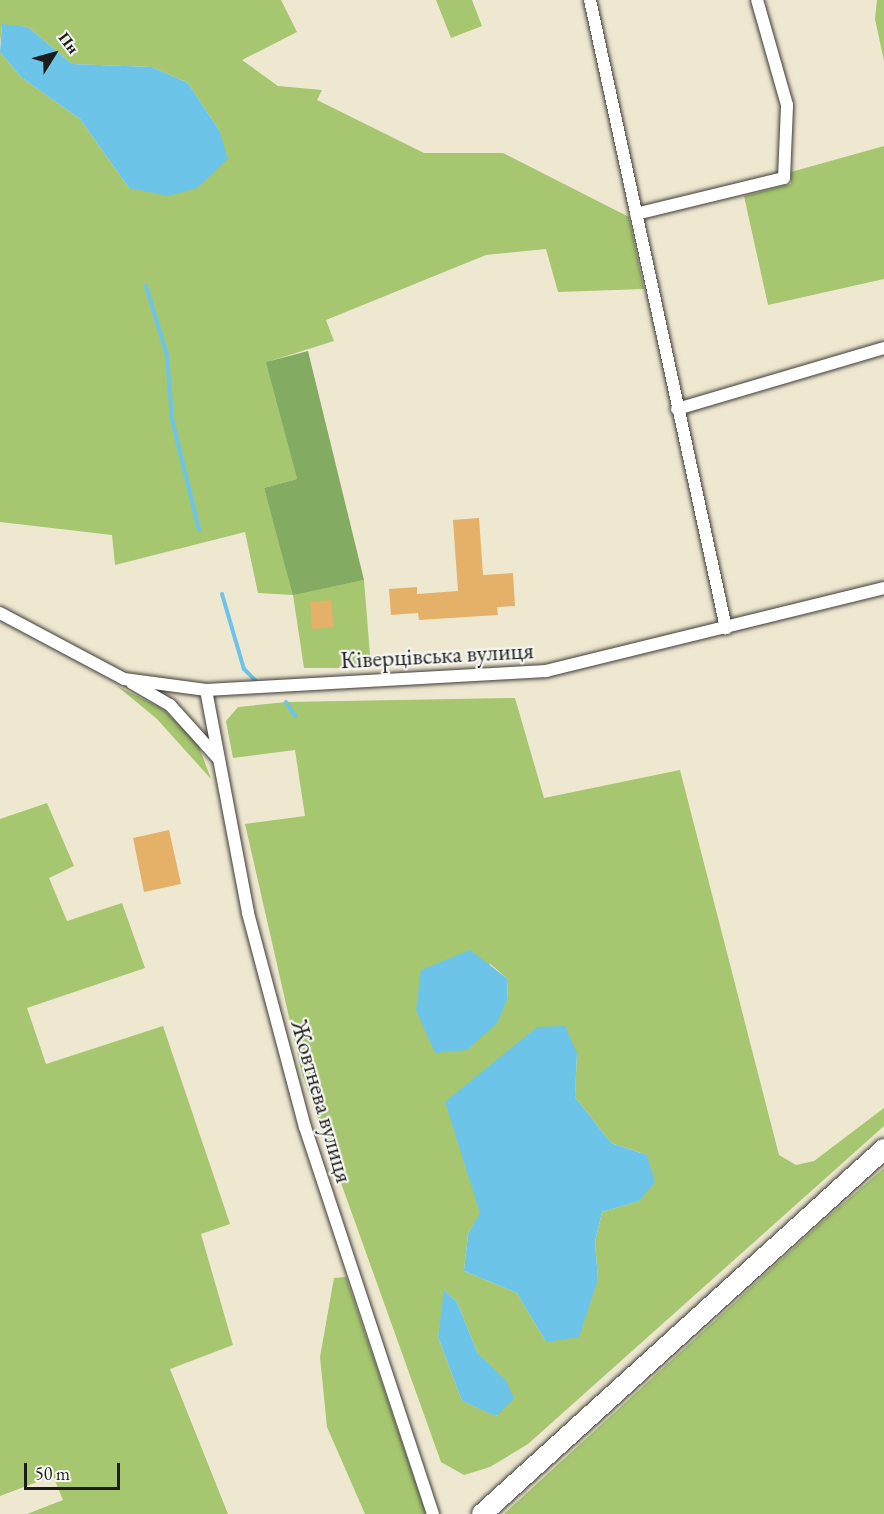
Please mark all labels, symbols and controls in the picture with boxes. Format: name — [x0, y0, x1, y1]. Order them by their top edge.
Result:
north arrow — [24, 24, 84, 84]
text: Пн — [54, 28, 84, 58]
street label: Ківерцівська вулиця — [340, 636, 534, 674]
street label: Жовтнева вулиця — [285, 1016, 359, 1186]
scale bar — [27, 1451, 123, 1489]
text: 50 m — [35, 1462, 70, 1485]

